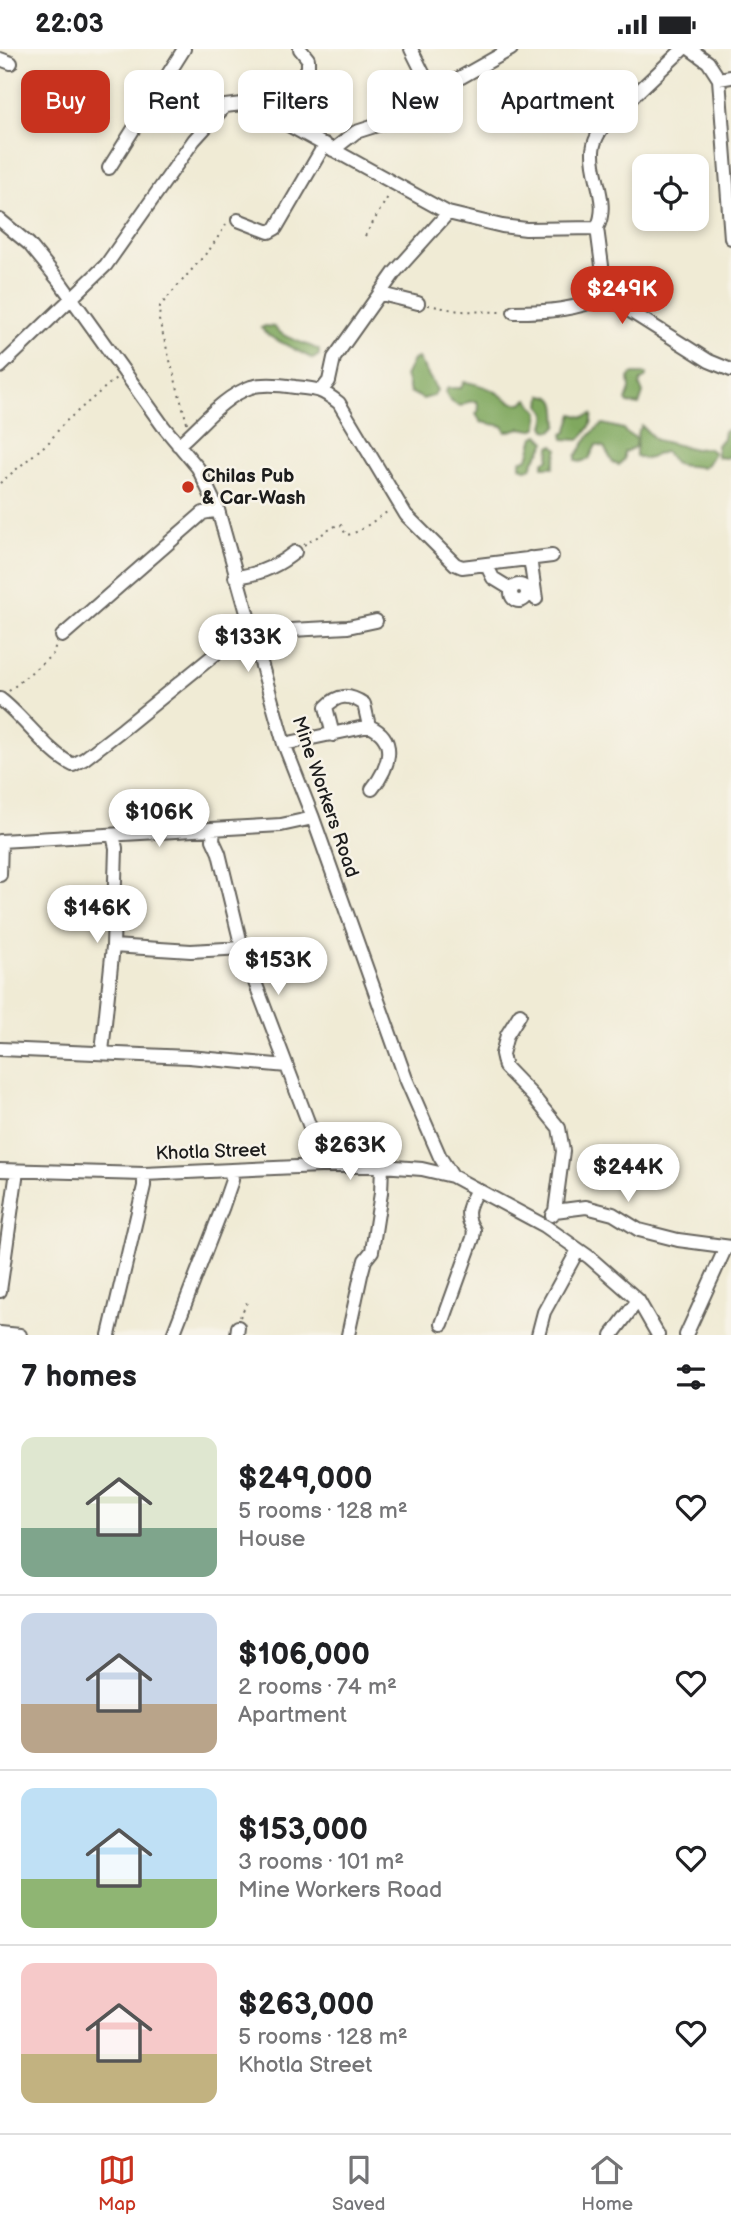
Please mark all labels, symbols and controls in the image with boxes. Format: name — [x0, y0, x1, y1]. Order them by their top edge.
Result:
text: 22:03 — [35, 9, 104, 40]
chip: Buy — [21, 70, 110, 133]
chip: Rent — [124, 70, 224, 133]
chip: Filters — [238, 70, 353, 133]
chip: New — [367, 70, 463, 133]
chip: Apartment — [477, 70, 638, 133]
map controls — [632, 154, 709, 231]
button: locate — [632, 154, 709, 231]
pin: $249K — [573, 267, 671, 326]
text: $249K — [587, 275, 657, 303]
place label: Chilas Pub & Car-Wash — [202, 465, 306, 510]
marker: Chilas Pub & Car-Wash — [180, 479, 196, 495]
pin: $133K — [199, 615, 297, 674]
text: $133K — [214, 623, 282, 651]
street label: Mine Workers Road — [287, 714, 363, 880]
pin: $106K — [110, 789, 208, 849]
text: $106K — [125, 798, 193, 826]
pin: $146K — [48, 885, 146, 945]
text: $146K — [63, 894, 131, 922]
pin: $153K — [229, 937, 327, 997]
text: $153K — [244, 946, 312, 974]
pin: $263K — [301, 1123, 399, 1182]
text: $263K — [314, 1131, 386, 1159]
street label: Khotla Street — [155, 1139, 267, 1165]
pin: $244K — [579, 1145, 677, 1204]
text: $244K — [593, 1153, 663, 1181]
icon: filters — [672, 1358, 710, 1396]
text: 7 homes — [21, 1359, 137, 1395]
text: $249,000 — [238, 1461, 373, 1497]
icon: home — [77, 1465, 161, 1549]
icon: heart — [672, 1488, 710, 1526]
text: 5 rooms · 128 m² — [238, 1497, 408, 1525]
text: House — [238, 1525, 305, 1553]
text: $106,000 — [238, 1637, 370, 1673]
icon: home — [77, 1641, 161, 1725]
icon: heart — [672, 1664, 710, 1702]
text: 2 rooms · 74 m² — [238, 1673, 397, 1701]
text: Apartment — [238, 1701, 347, 1729]
text: $153,000 — [238, 1812, 368, 1848]
icon: home — [77, 1816, 161, 1900]
icon: heart — [672, 1839, 710, 1877]
text: 3 rooms · 101 m² — [238, 1848, 404, 1876]
text: Mine Workers Road — [238, 1876, 442, 1904]
text: $263,000 — [238, 1987, 374, 2023]
icon: home — [77, 1991, 161, 2075]
icon: heart — [672, 2014, 710, 2052]
text: 5 rooms · 128 m² — [238, 2023, 408, 2051]
text: Khotla Street — [238, 2051, 372, 2079]
tab: Map — [98, 2151, 136, 2216]
tab: Saved — [332, 2151, 385, 2216]
tab: Home — [581, 2151, 633, 2216]

